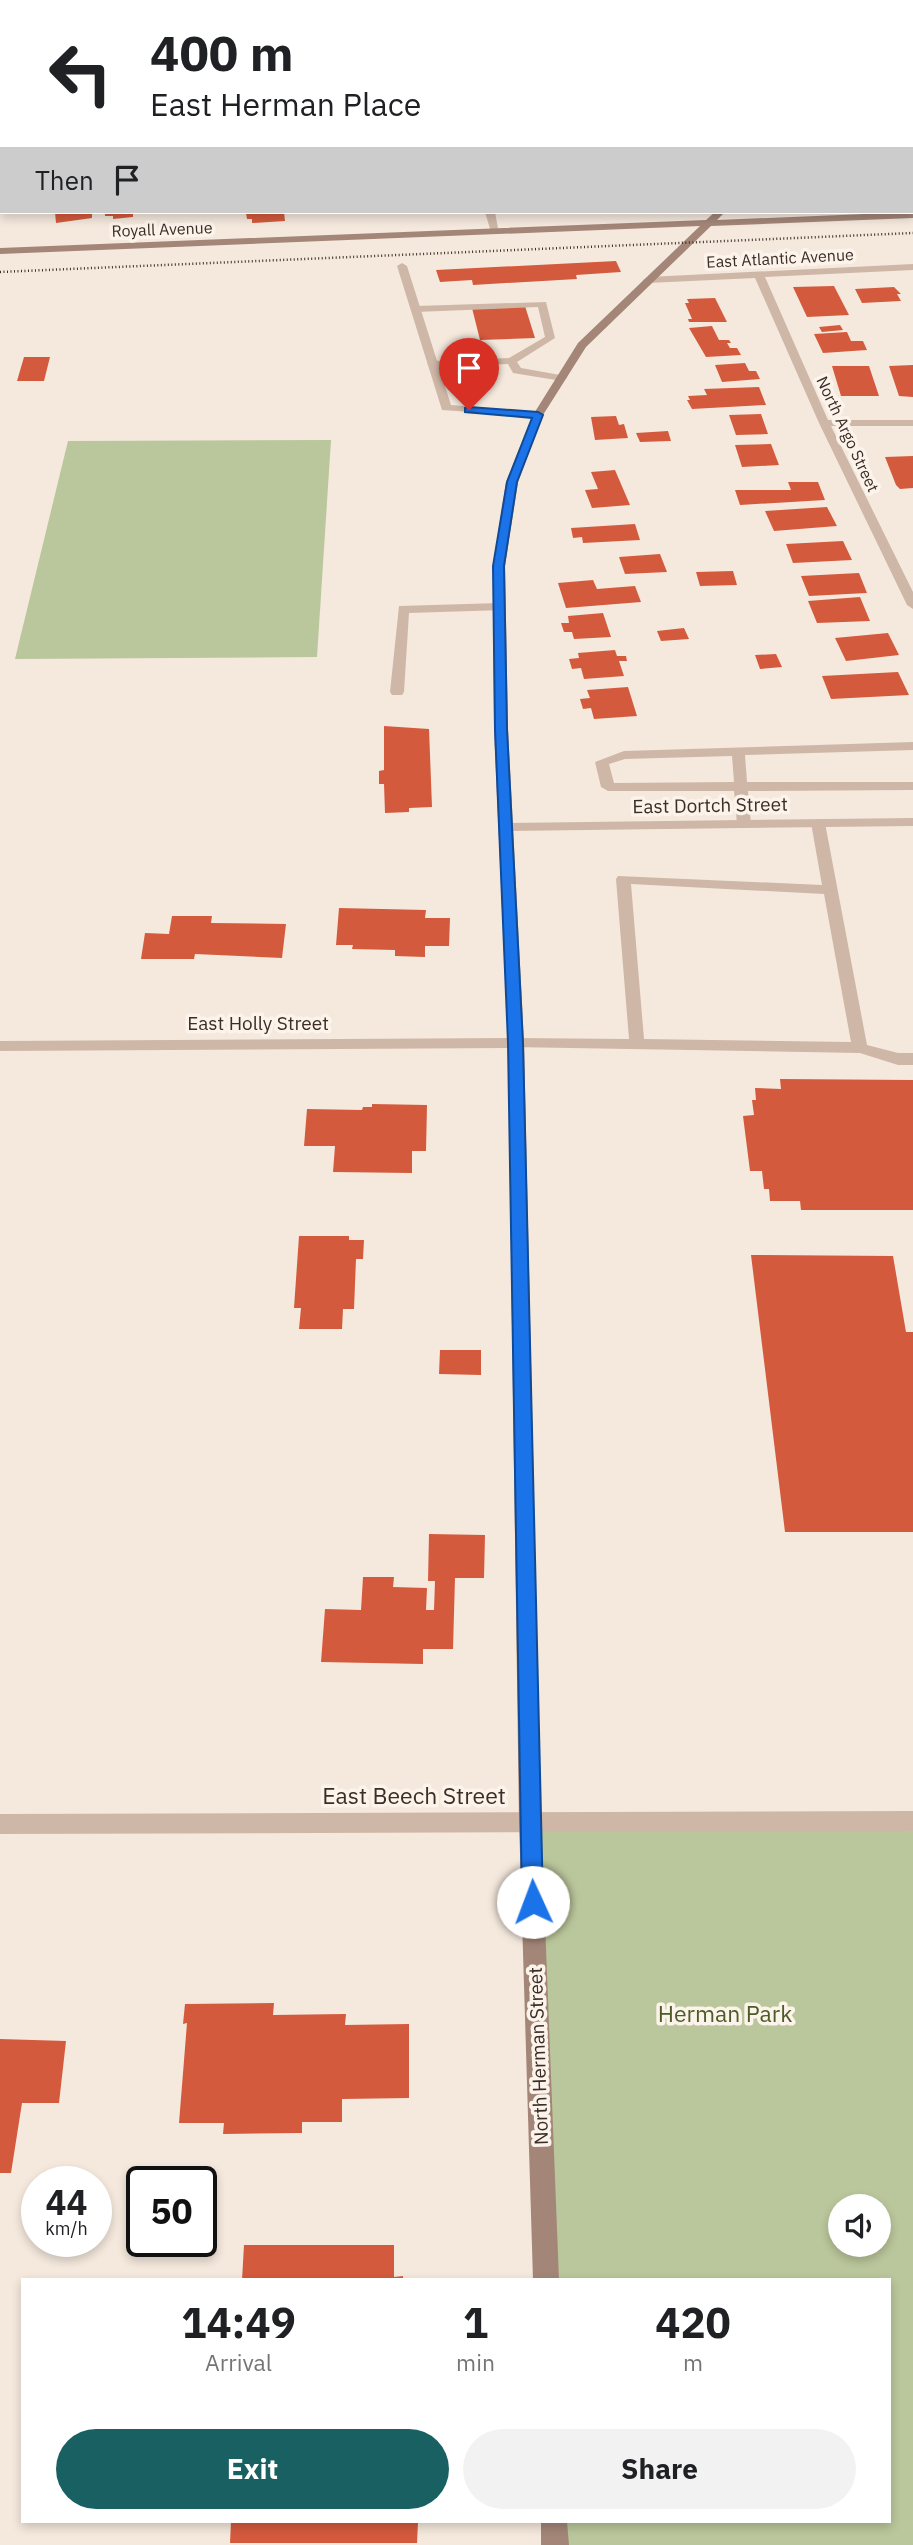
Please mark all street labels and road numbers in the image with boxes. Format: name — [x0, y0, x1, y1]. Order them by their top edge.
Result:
street label: Royall Avenue — [111, 217, 213, 241]
street label: East Atlantic Avenue — [706, 244, 854, 272]
street label: North Argo Street — [812, 373, 884, 495]
street label: East Dortch Street — [632, 792, 788, 818]
street label: East Holly Street — [187, 1011, 329, 1035]
street label: East Beech Street — [322, 1780, 506, 1810]
street label: North Herman Street — [523, 1967, 553, 2145]

